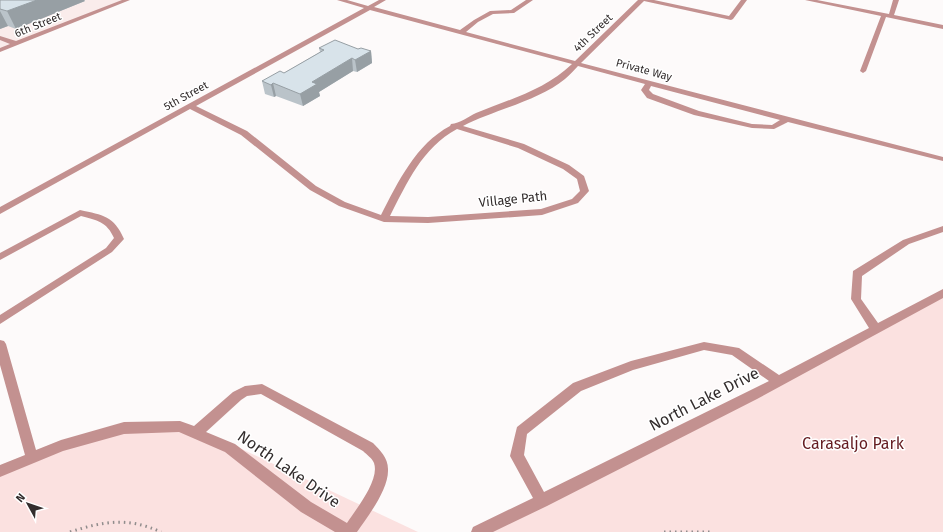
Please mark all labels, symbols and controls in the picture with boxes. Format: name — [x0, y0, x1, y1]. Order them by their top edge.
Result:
street label: 6th Street — [13, 10, 63, 40]
street label: 4th Street — [571, 11, 615, 55]
street label: Private Way — [615, 56, 674, 84]
street label: 5th Street — [162, 79, 210, 113]
street label: Village Path — [478, 188, 548, 210]
street label: North Lake Drive — [646, 363, 762, 435]
street label: North Lake Drive — [234, 427, 344, 511]
park label: Carasaljo Park — [802, 434, 905, 453]
north arrow — [8, 484, 48, 524]
text: N — [13, 491, 28, 505]

